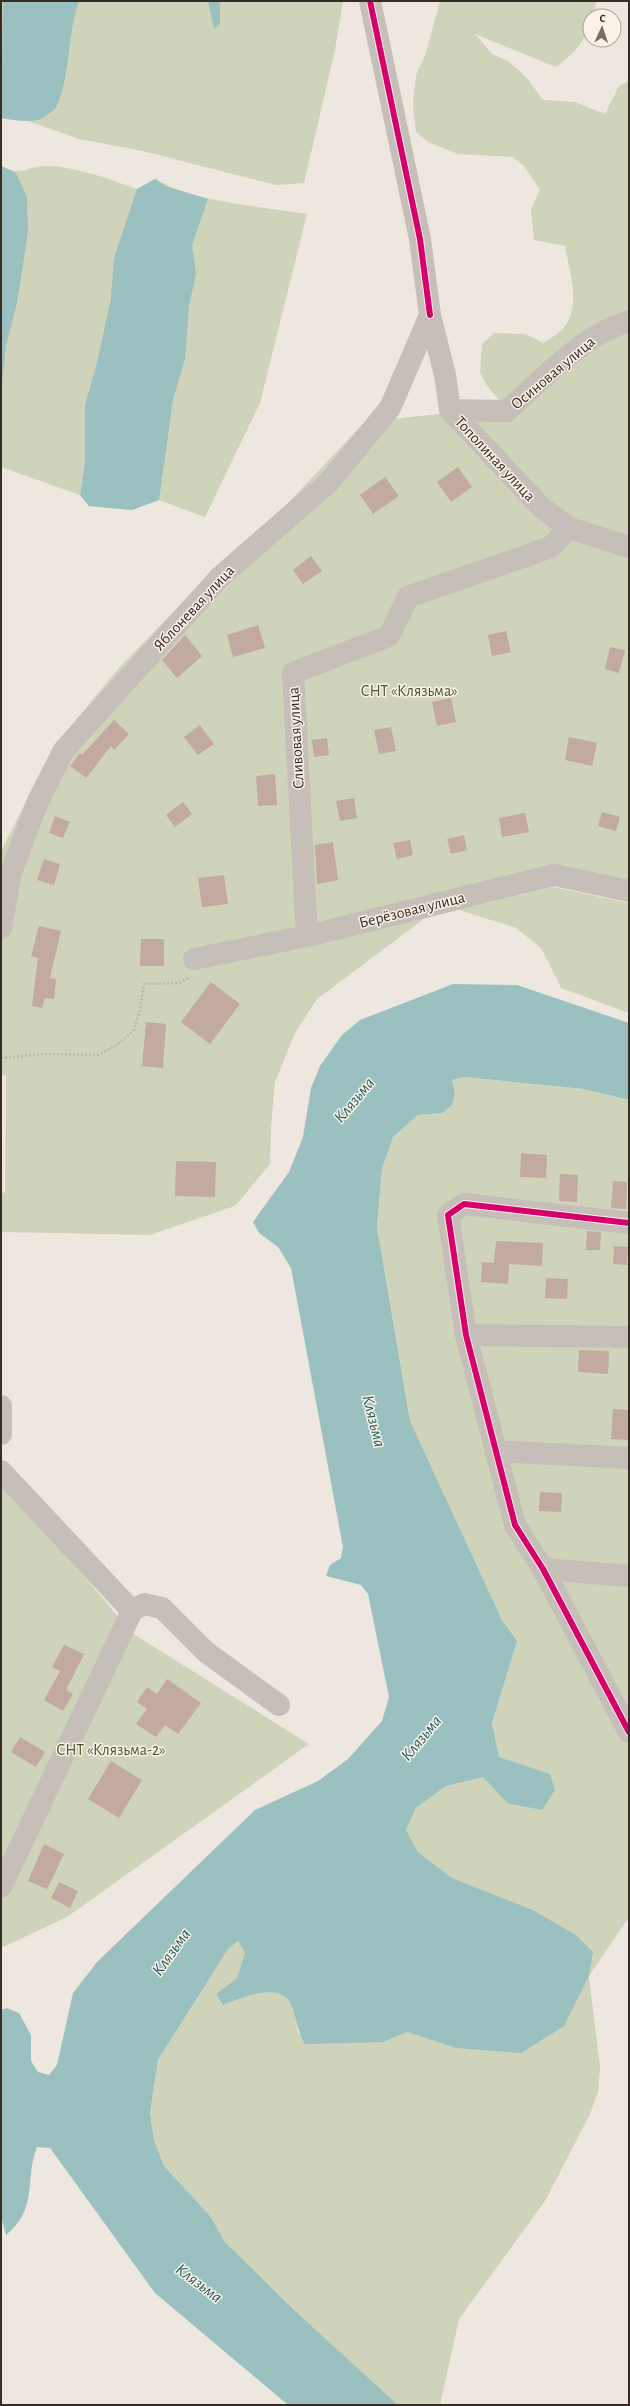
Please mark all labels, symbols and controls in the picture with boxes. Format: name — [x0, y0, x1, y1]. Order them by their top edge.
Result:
north arrow — [582, 8, 622, 48]
text: С — [599, 13, 606, 24]
street label: Осиновая улица — [508, 333, 599, 413]
street label: Тополиная улица — [451, 413, 538, 505]
street label: Яблоневая улица — [150, 562, 238, 655]
park label: СНТ «Клязьма» — [360, 683, 458, 699]
street label: Сливовая улица — [285, 686, 308, 790]
street label: Берёзовая улица — [357, 889, 467, 932]
water label: Клязьма — [330, 1074, 378, 1126]
water label: Клязьма — [359, 1393, 389, 1449]
water label: Клязьма — [397, 1712, 445, 1764]
park label: СНТ «Клязьма-2» — [56, 1742, 166, 1758]
water label: Клязьма — [149, 1926, 193, 1978]
water label: Клязьма — [173, 2260, 225, 2306]

